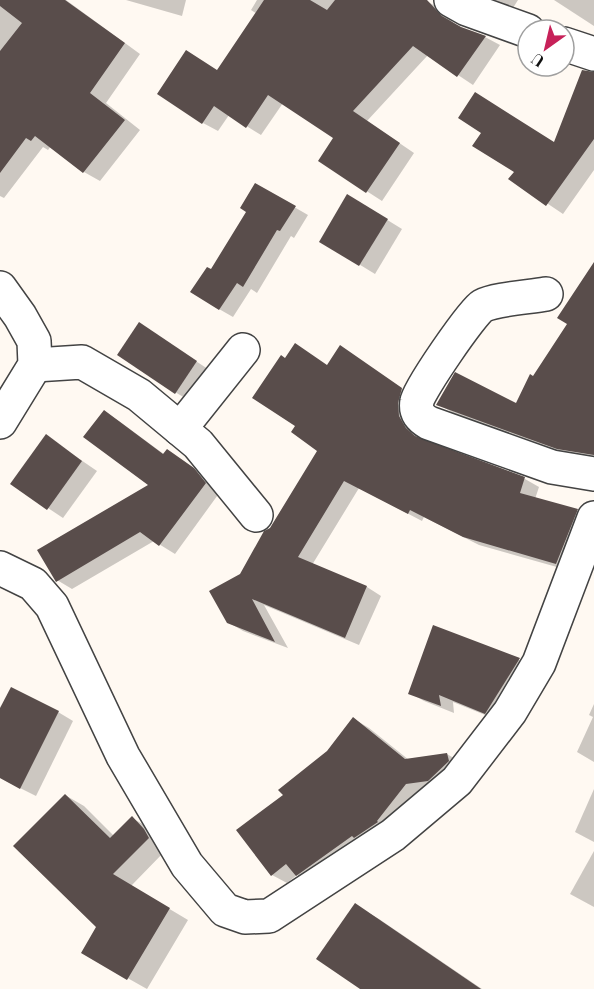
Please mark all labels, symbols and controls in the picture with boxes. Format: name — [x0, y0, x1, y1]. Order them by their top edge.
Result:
north arrow — [516, 18, 576, 78]
text: U — [527, 49, 548, 73]

